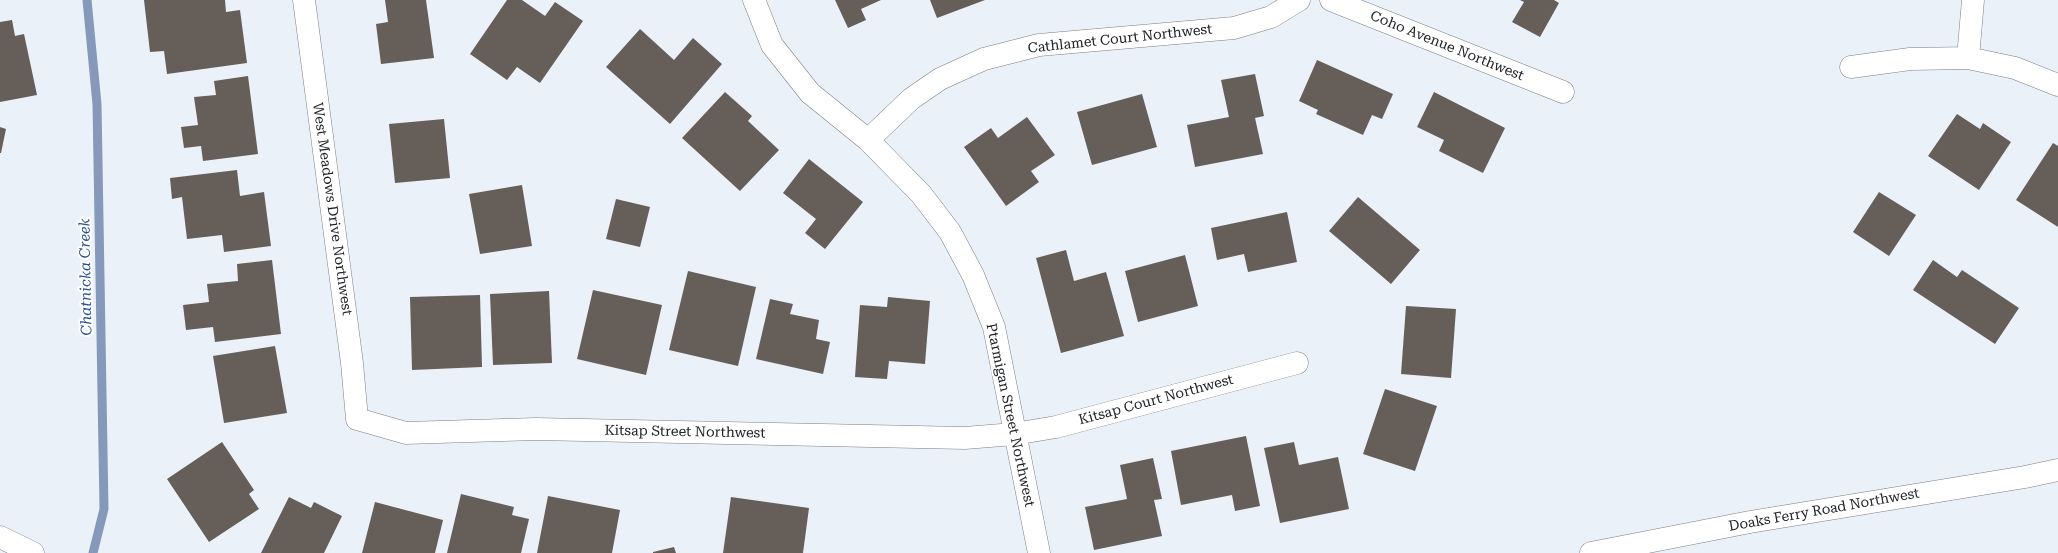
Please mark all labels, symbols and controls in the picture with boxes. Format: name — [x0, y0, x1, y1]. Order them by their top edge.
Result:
street label: Coho Avenue Northwest — [1368, 7, 1526, 85]
street label: Cathlamet Court Northwest — [1027, 21, 1213, 57]
street label: West Meadows Drive Northwest — [309, 102, 355, 316]
water label: Chatnicka Creek — [76, 218, 96, 336]
street label: Ptarmigan Street Northwest — [982, 322, 1038, 508]
street label: Kitsap Court Northwest — [1077, 371, 1235, 429]
street label: Kitsap Street Northwest — [604, 422, 766, 442]
street label: Doaks Ferry Road Northwest — [1727, 485, 1921, 535]

